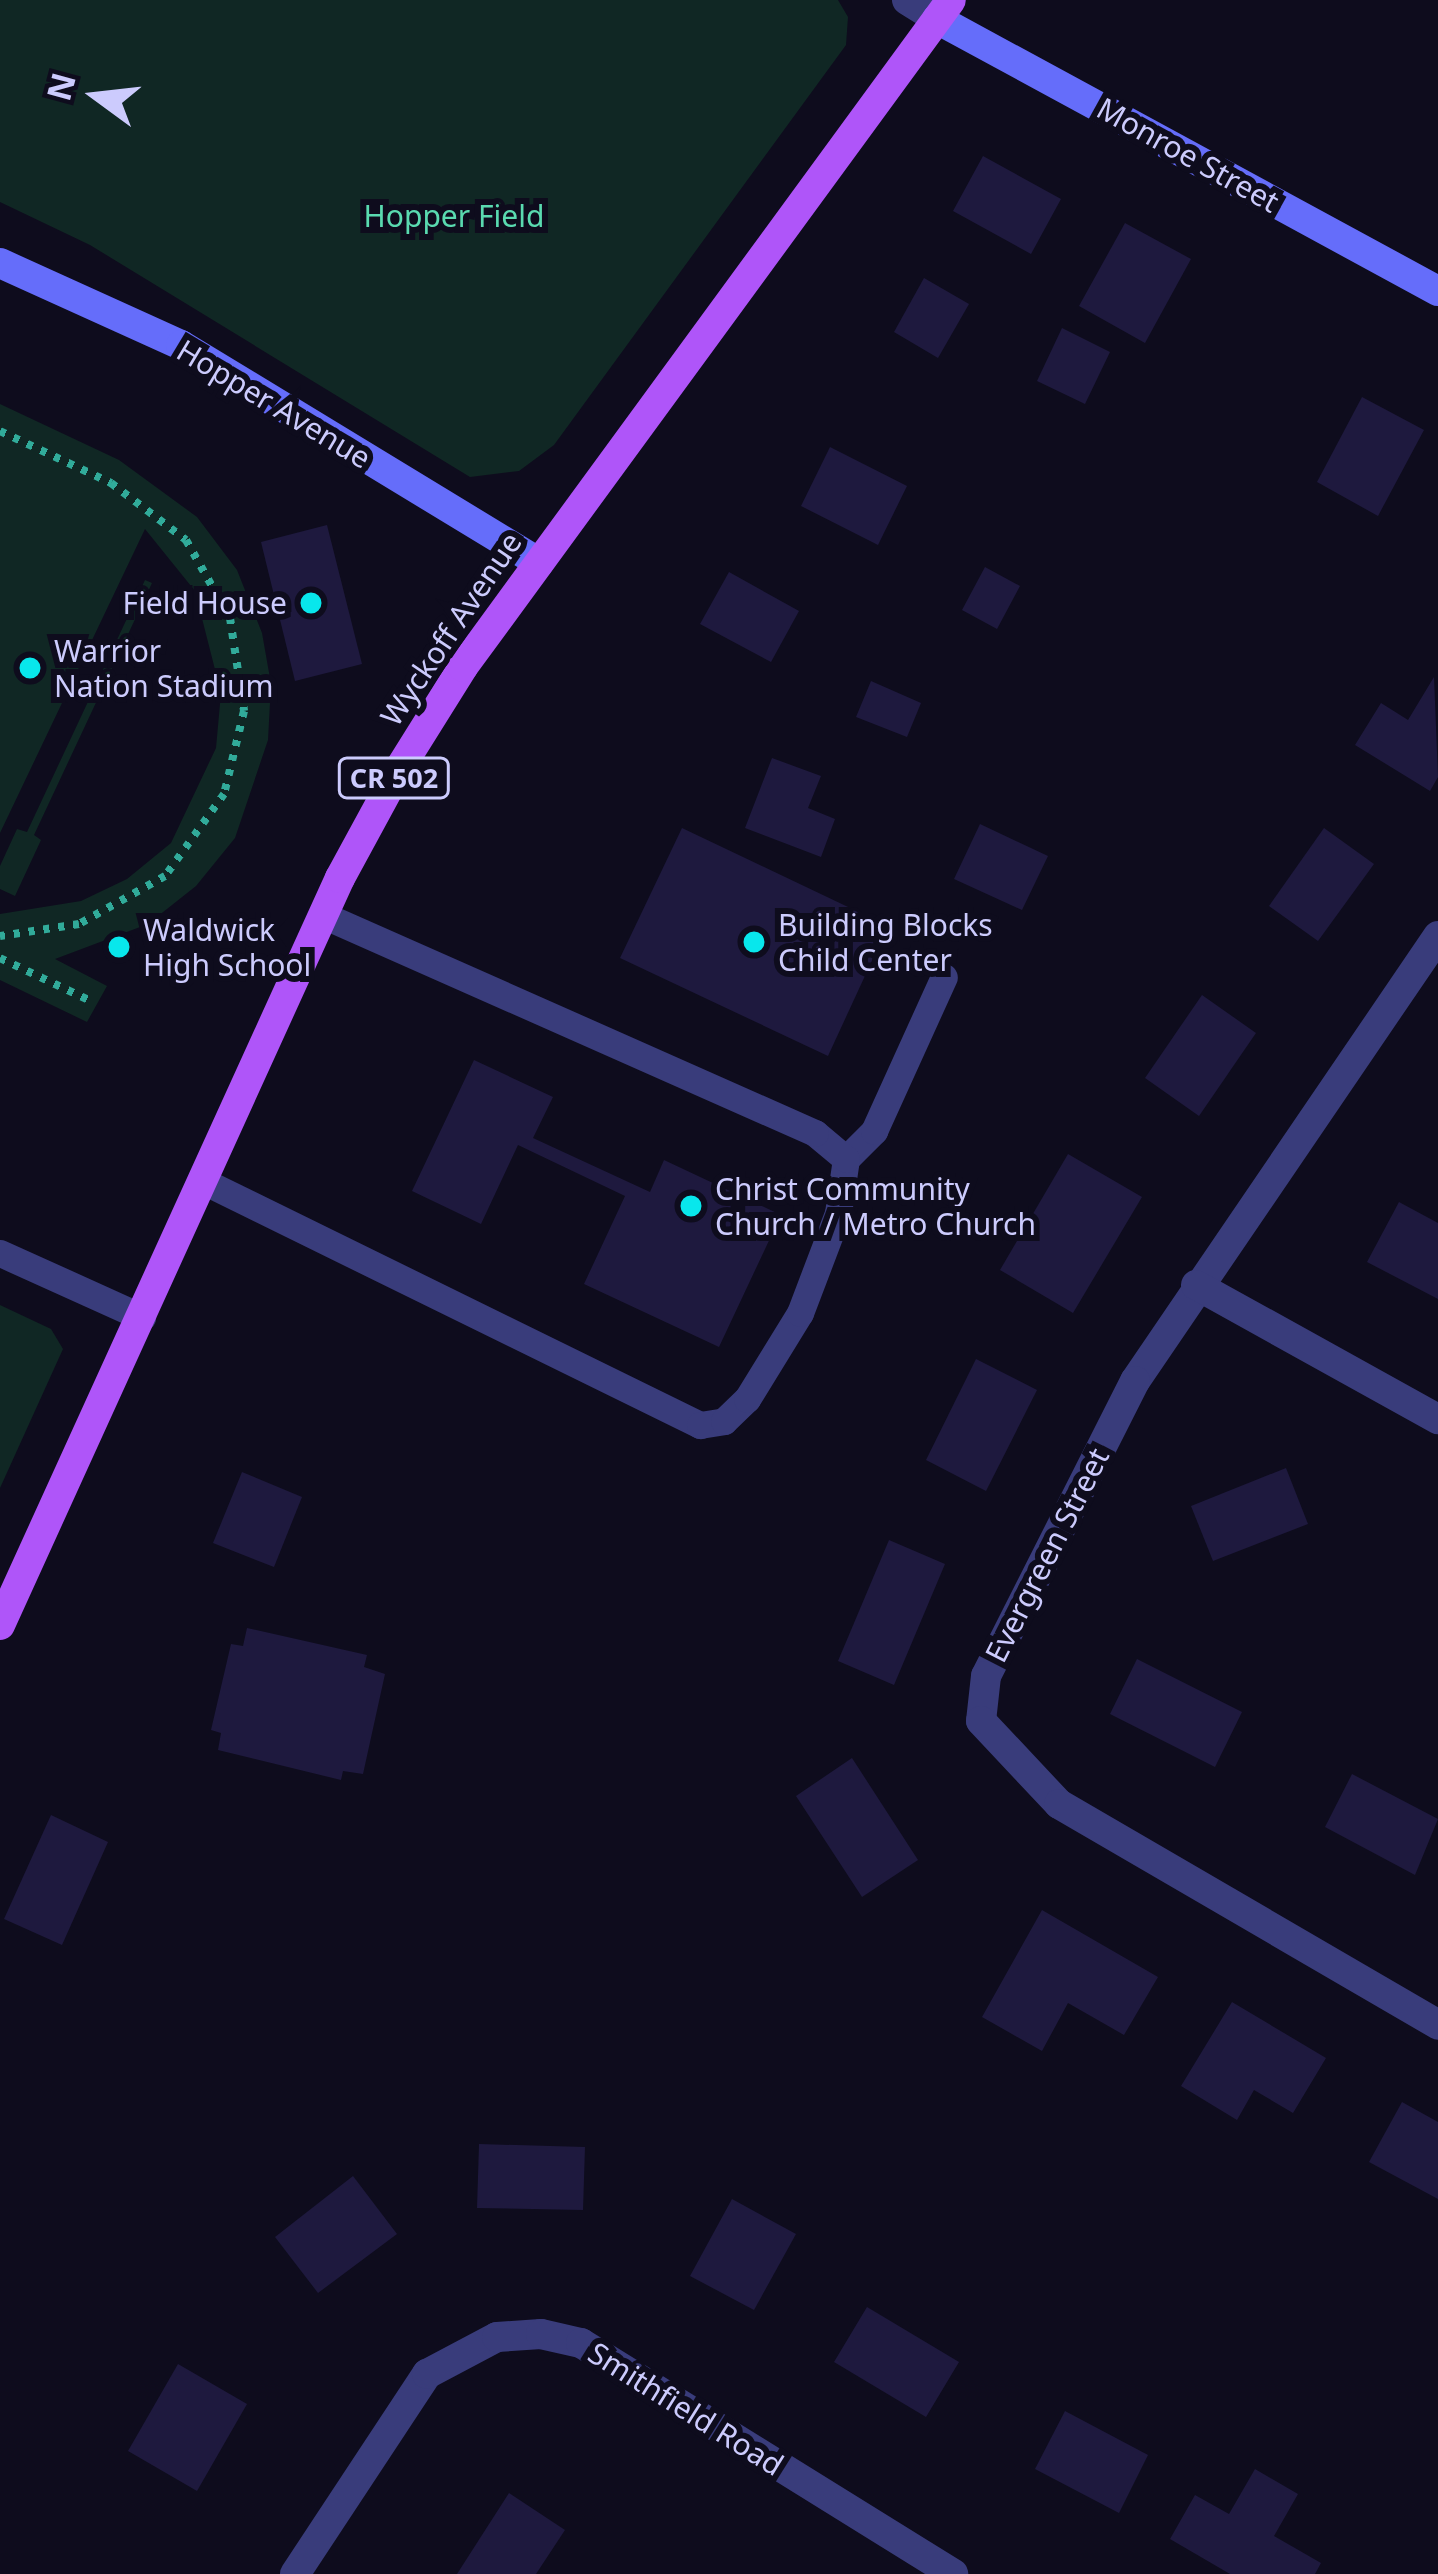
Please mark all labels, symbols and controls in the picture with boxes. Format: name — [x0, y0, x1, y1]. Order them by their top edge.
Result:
north arrow — [36, 36, 156, 156]
text: N — [36, 68, 86, 105]
street label: Monroe Street — [1091, 90, 1285, 220]
park label: Hopper Field — [364, 198, 544, 234]
street label: Hopper Avenue — [171, 332, 377, 476]
street label: Wyckoff Avenue — [373, 525, 529, 733]
place label: Field House — [123, 585, 287, 621]
marker: Field House — [298, 590, 324, 616]
place label: Warrior Nation Stadium — [54, 633, 274, 704]
marker: Warrior Nation Stadium — [17, 655, 43, 681]
road number: CR 502 — [337, 757, 451, 799]
place label: Building Blocks Child Center — [778, 907, 993, 978]
place label: Waldwick High School — [143, 912, 311, 982]
marker: Building Blocks Child Center — [741, 929, 767, 955]
marker: Waldwick High School — [106, 934, 132, 960]
place label: Christ Community Church / Metro Church — [715, 1171, 1036, 1242]
marker: Christ Community Church / Metro Church — [678, 1193, 704, 1219]
street label: Evergreen Street — [978, 1442, 1116, 1668]
street label: Smithfield Road — [582, 2335, 790, 2483]

